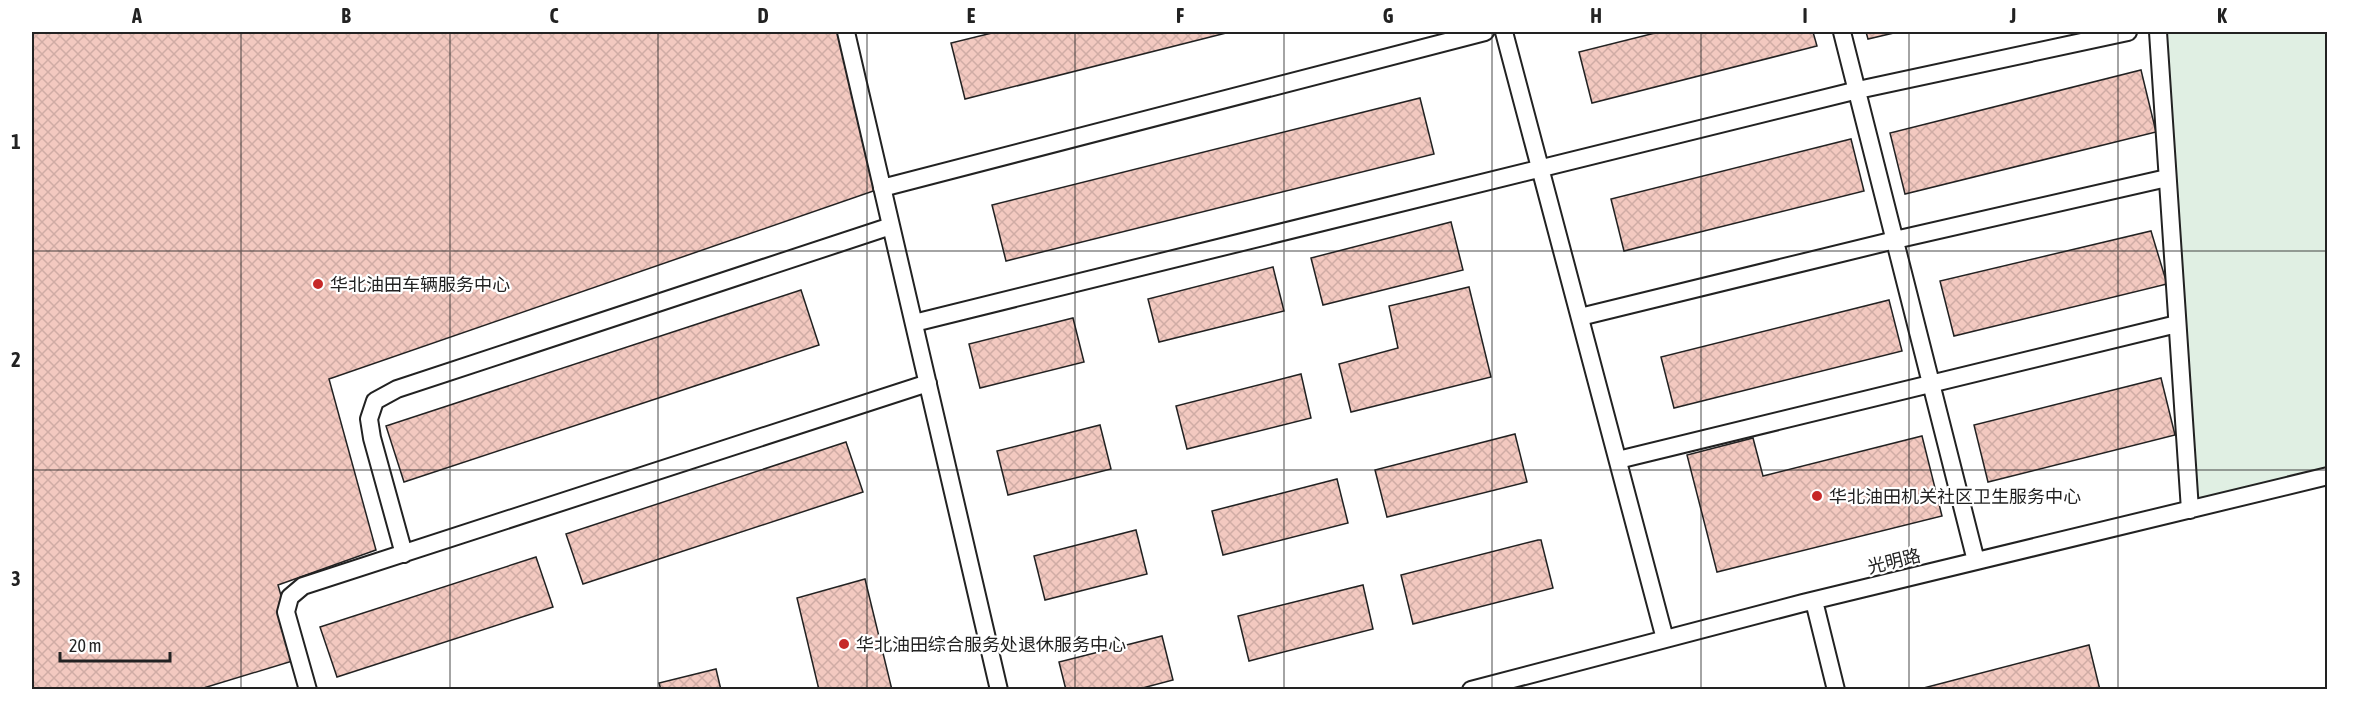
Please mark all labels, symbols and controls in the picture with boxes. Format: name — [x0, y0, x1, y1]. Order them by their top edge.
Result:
text: A — [131, 4, 142, 27]
text: B — [341, 4, 351, 27]
text: C — [550, 4, 559, 27]
text: D — [757, 4, 769, 27]
text: E — [967, 4, 976, 27]
text: F — [1176, 4, 1184, 27]
text: G — [1383, 4, 1394, 27]
text: H — [1590, 4, 1602, 27]
text: I — [1802, 4, 1808, 27]
text: J — [2009, 4, 2016, 27]
text: K — [2217, 4, 2227, 27]
text: 1 — [11, 130, 21, 153]
place label: 华北油田车辆服务中心 — [330, 274, 510, 295]
marker: 华北油田车辆服务中心 — [311, 277, 325, 291]
text: 2 — [11, 348, 21, 371]
place label: 华北油田机关社区卫生服务中心 — [1829, 486, 2081, 507]
marker: 华北油田机关社区卫生服务中心 — [1810, 489, 1824, 503]
street label: 光明路 — [1865, 544, 1923, 578]
text: 3 — [11, 567, 21, 590]
scale bar — [60, 625, 170, 663]
place label: 华北油田综合服务处退休服务中心 — [856, 634, 1126, 655]
text: 20 m — [69, 635, 101, 656]
marker: 华北油田综合服务处退休服务中心 — [837, 637, 851, 651]

